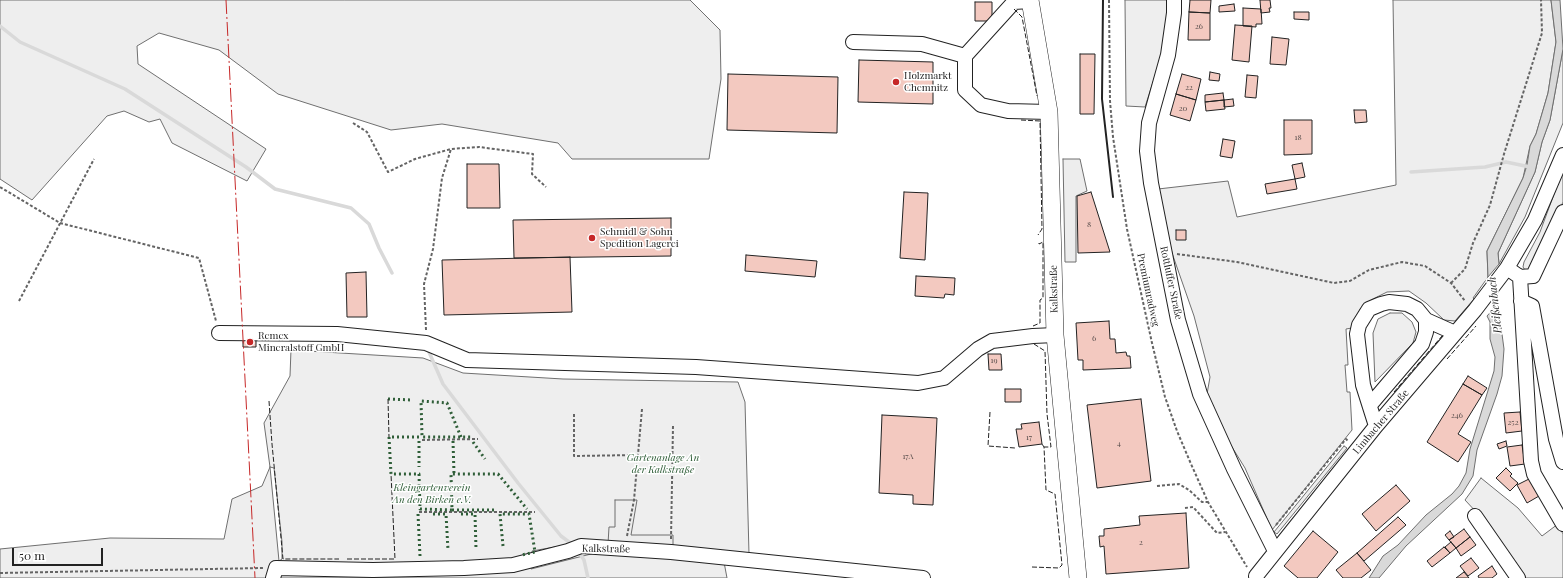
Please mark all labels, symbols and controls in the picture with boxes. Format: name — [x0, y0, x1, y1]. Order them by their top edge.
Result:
house number: 26 — [1195, 21, 1203, 31]
place label: Holzmarkt Chemnitz — [904, 70, 952, 94]
marker: Holzmarkt Chemnitz — [891, 77, 901, 87]
house number: 22 — [1185, 82, 1193, 92]
house number: 20 — [1179, 103, 1187, 113]
house number: 18 — [1294, 132, 1302, 142]
house number: 8 — [1087, 219, 1091, 229]
place label: Schmidl & Sohn Spedition Lagerei — [600, 226, 679, 250]
marker: Schmidl & Sohn Spedition Lagerei — [587, 233, 597, 243]
street label: Rottluffer Straße — [1157, 245, 1185, 321]
street label: Premiumradweg — [1134, 252, 1162, 328]
street label: Kalkstraße — [1048, 265, 1060, 313]
water label: Pleißenbach — [1485, 276, 1505, 334]
place label: Remex Mineralstoff GmbH — [258, 330, 344, 354]
house number: 6 — [1092, 333, 1096, 343]
marker: Remex Mineralstoff GmbH — [245, 337, 255, 347]
house number: 19 — [990, 355, 998, 365]
street label: Limbacher Straße — [1351, 387, 1411, 457]
house number: 246 — [1451, 410, 1463, 420]
house number: 252 — [1508, 417, 1518, 427]
house number: 17 — [1026, 432, 1032, 442]
house number: 4 — [1117, 438, 1121, 448]
house number: 17A — [902, 451, 914, 461]
park label: Gartenanlage An der Kalkstraße — [627, 452, 699, 476]
park label: Kleingartenverein An den Birken e.V. — [393, 482, 471, 506]
house number: 2 — [1139, 537, 1143, 547]
scale bar — [14, 540, 105, 566]
street label: Kalkstraße — [582, 543, 630, 555]
text: 50 m — [19, 547, 45, 563]

